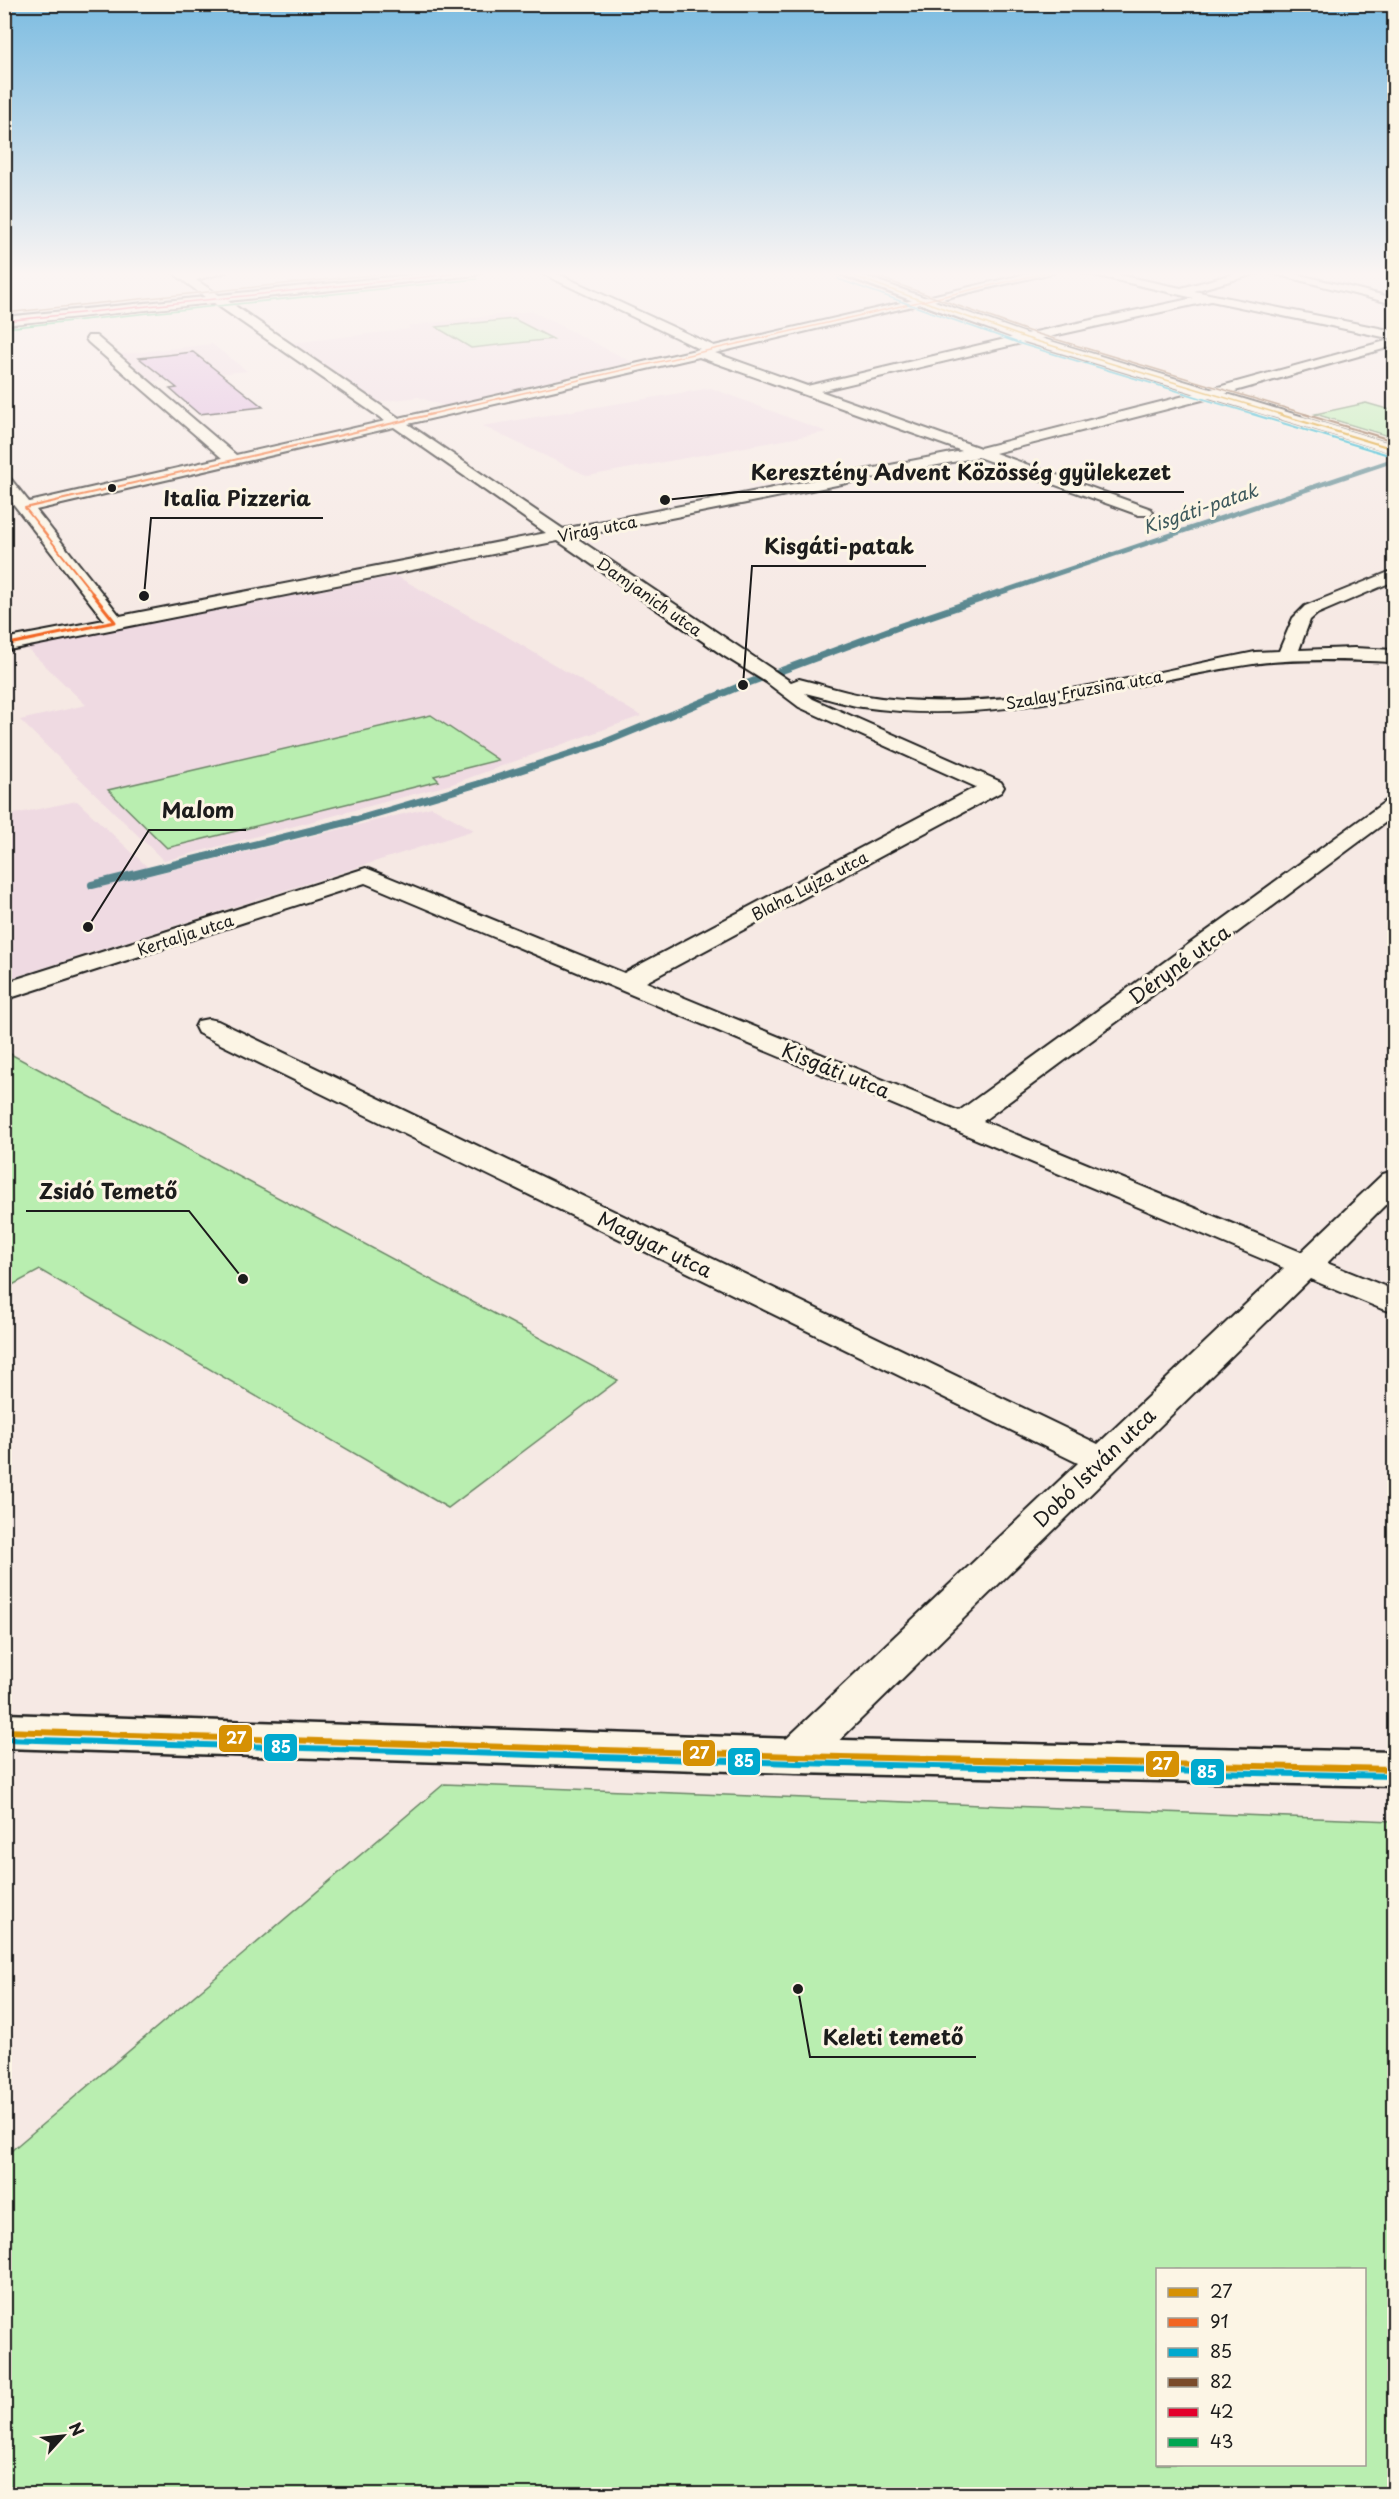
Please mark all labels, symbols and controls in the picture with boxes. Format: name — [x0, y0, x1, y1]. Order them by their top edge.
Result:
callout: Keresztény Advent Közösség gyülekezet — [738, 453, 1184, 492]
text: Keresztény Advent Közösség gyülekezet — [751, 455, 1171, 487]
water label: Kisgáti-patak — [1139, 475, 1262, 540]
callout: Italia Pizzeria — [151, 479, 323, 518]
text: Italia Pizzeria — [163, 481, 311, 513]
unlabelled marker — [106, 482, 118, 494]
street label: Virág utca — [555, 509, 639, 547]
callout: Kisgáti-patak — [752, 527, 926, 566]
text: Kisgáti-patak — [764, 529, 914, 561]
street label: Damjanich utca — [592, 551, 708, 641]
street label: Szalay Fruzsina utca — [1004, 663, 1164, 715]
callout: Malom — [149, 791, 246, 830]
text: Malom — [162, 793, 234, 825]
street label: Blaha Lujza utca — [747, 844, 872, 926]
street label: Kertalja utca — [134, 907, 236, 961]
street label: Déryné utca — [1122, 917, 1236, 1011]
street label: Kisgáti utca — [777, 1035, 895, 1106]
callout: Zsidó Temető — [26, 1172, 189, 1211]
text: Zsidó Temető — [39, 1174, 177, 1206]
street label: Magyar utca — [593, 1203, 718, 1285]
street label: Dobó István utca — [1026, 1400, 1163, 1534]
line badge: 27 — [218, 1724, 253, 1753]
text: 27 — [226, 1725, 247, 1749]
line badge: 85 — [263, 1733, 298, 1762]
text: 85 — [271, 1734, 291, 1758]
line badge: 27 — [682, 1739, 716, 1767]
text: 27 — [689, 1740, 710, 1764]
line badge: 85 — [727, 1747, 761, 1776]
text: 85 — [734, 1748, 754, 1772]
line badge: 27 — [1145, 1750, 1180, 1778]
text: 27 — [1152, 1751, 1173, 1775]
line badge: 85 — [1190, 1758, 1225, 1786]
text: 85 — [1197, 1759, 1217, 1783]
callout: Keleti temető — [810, 2018, 976, 2057]
text: Keleti temető — [823, 2020, 963, 2052]
legend — [1156, 2268, 1366, 2466]
text: 27 — [1210, 2277, 1232, 2304]
text: 91 — [1210, 2307, 1229, 2334]
text: 85 — [1210, 2337, 1232, 2364]
text: 82 — [1210, 2367, 1232, 2394]
text: 42 — [1210, 2397, 1234, 2424]
north arrow — [33, 2406, 93, 2466]
text: N — [64, 2418, 91, 2440]
text: 43 — [1210, 2427, 1233, 2454]

